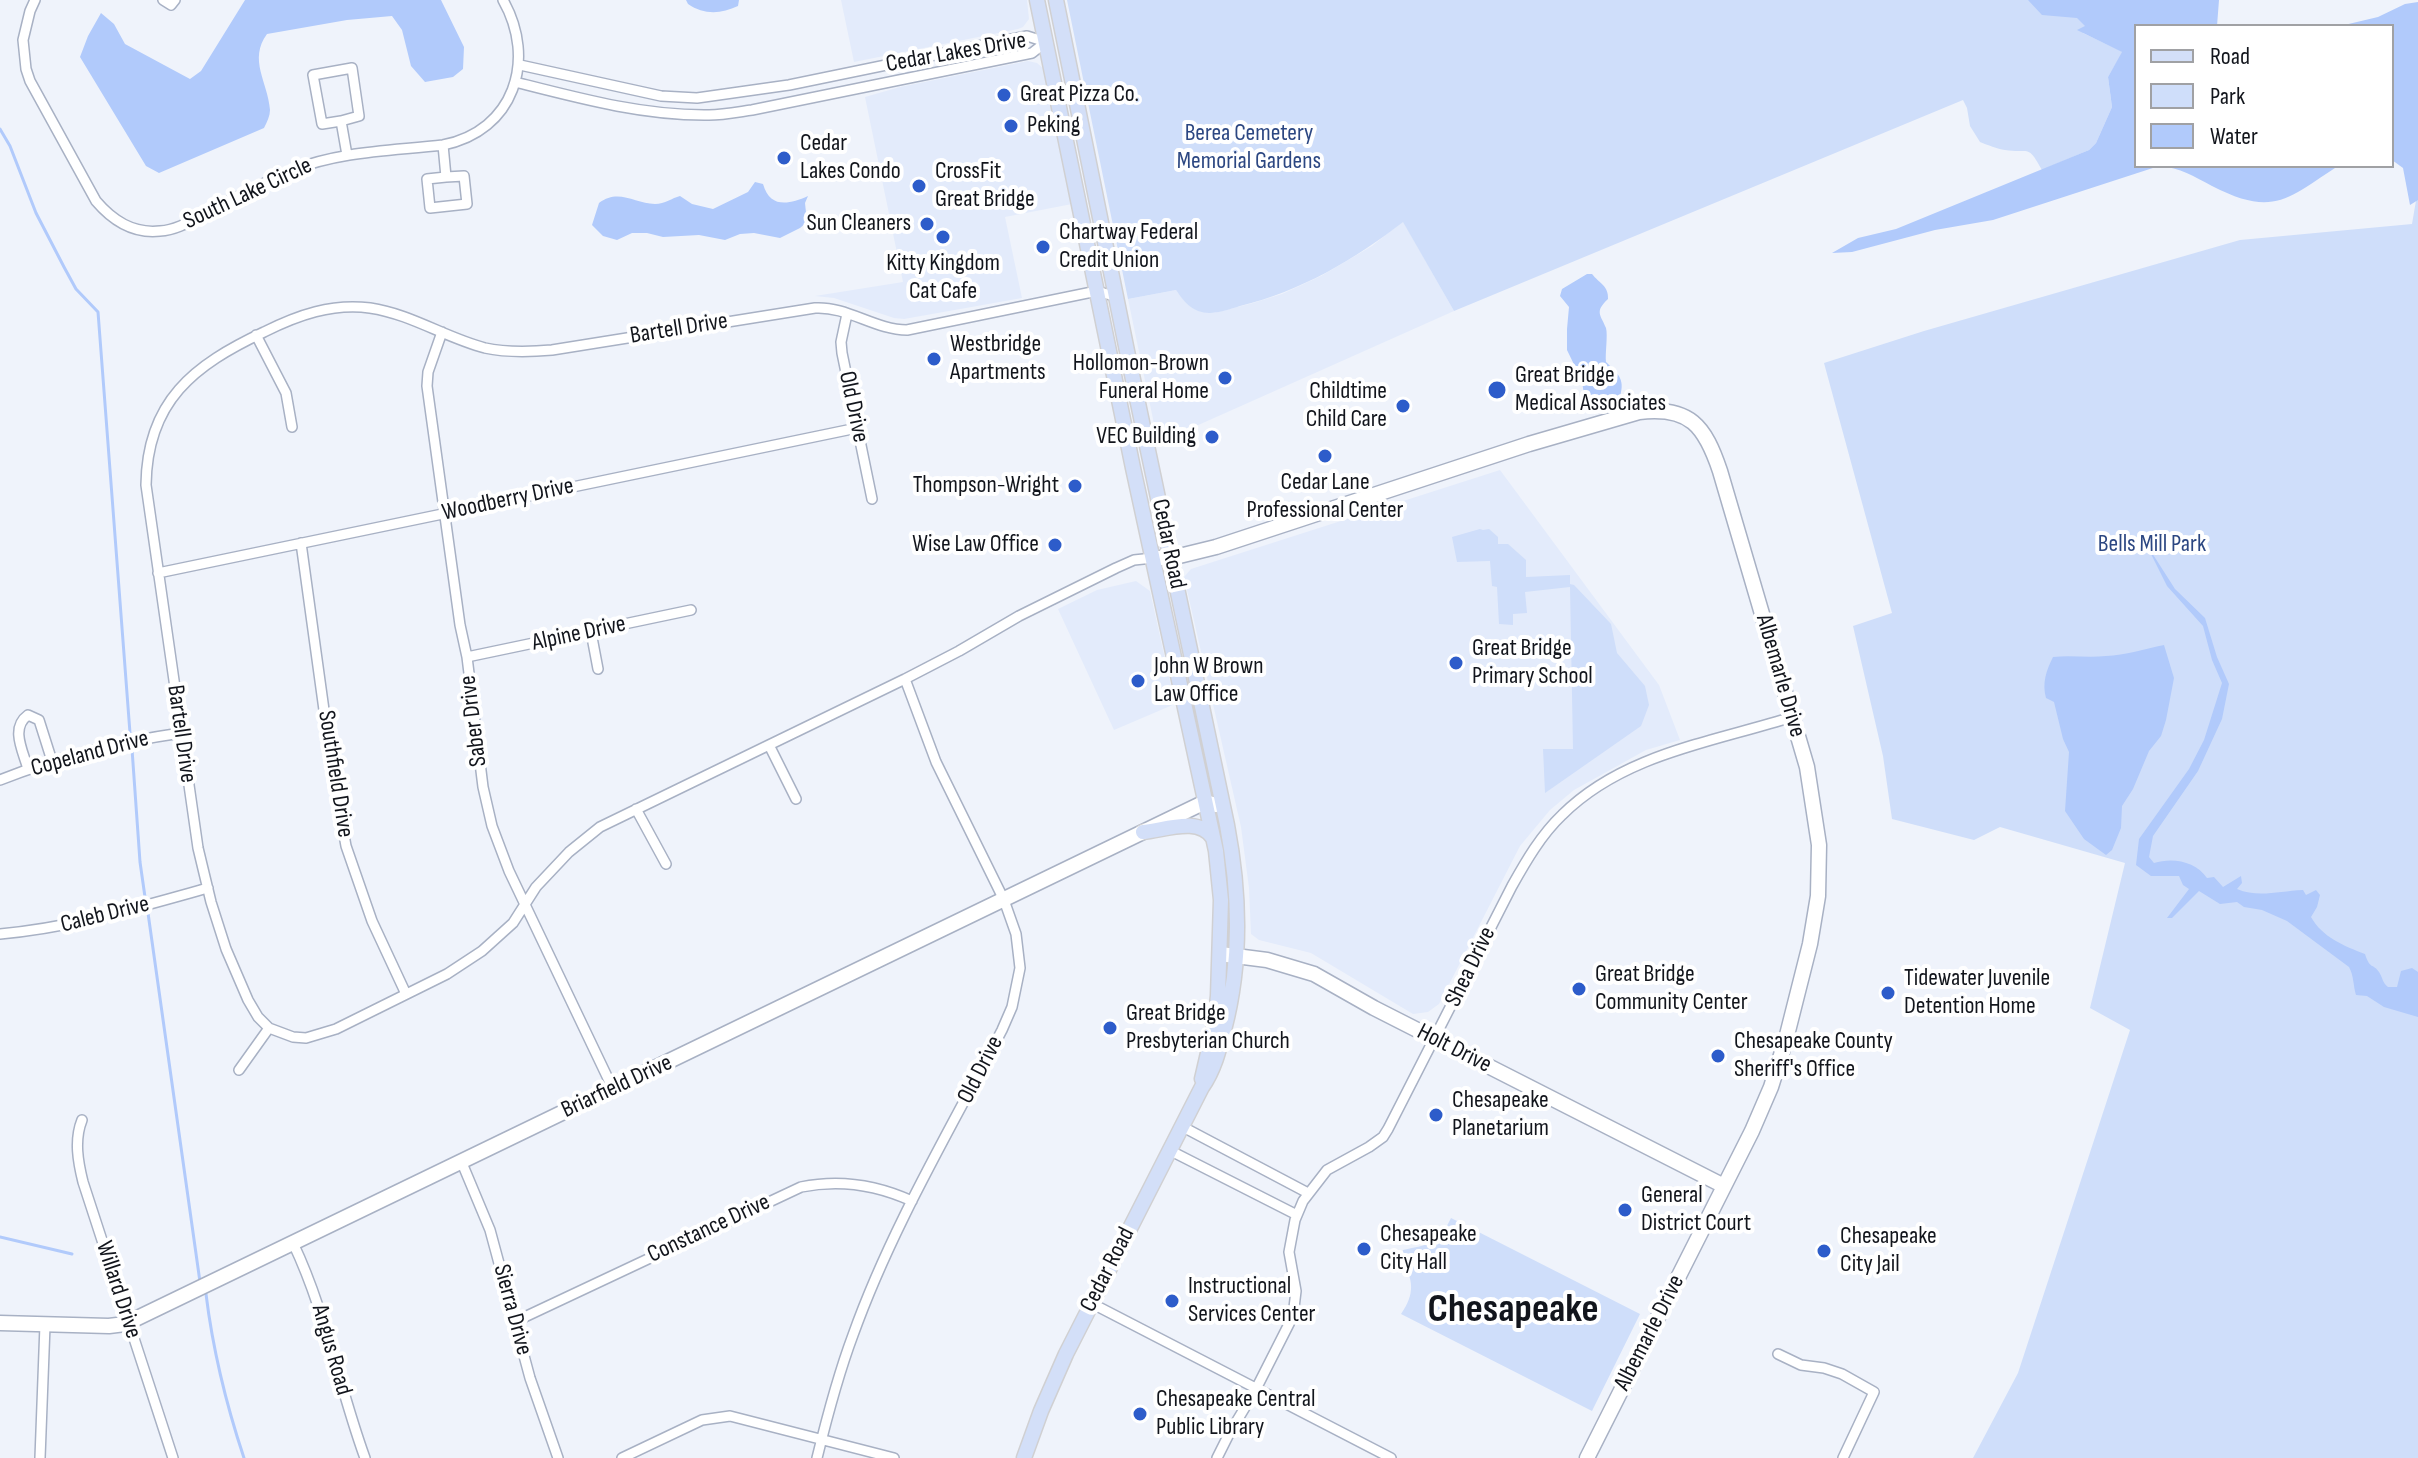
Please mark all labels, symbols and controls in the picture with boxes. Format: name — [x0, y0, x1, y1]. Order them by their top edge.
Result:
legend — [2134, 24, 2394, 168]
street label: Cedar Lakes Drive — [884, 26, 1028, 80]
text: Road — [2210, 42, 2250, 71]
place label: Great Pizza Co. — [1020, 81, 1139, 109]
text: Park — [2210, 82, 2245, 111]
marker: Great Pizza Co. — [995, 86, 1013, 104]
place label: Peking — [1027, 112, 1080, 140]
marker: Peking — [1002, 117, 1020, 135]
park label: Berea Cemetery Memorial Gardens — [1177, 120, 1321, 176]
text: Water — [2210, 122, 2258, 151]
place label: Cedar Lakes Condo — [800, 130, 901, 186]
marker: Cedar Lakes Condo — [775, 149, 793, 167]
street label: South Lake Circle — [179, 152, 317, 236]
place label: CrossFit Great Bridge — [935, 158, 1035, 214]
marker: CrossFit Great Bridge — [910, 177, 928, 195]
place label: Sun Cleaners — [807, 210, 911, 238]
marker: Sun Cleaners — [918, 215, 936, 233]
place label: Chartway Federal Credit Union — [1059, 219, 1198, 275]
marker: Kitty Kingdom Cat Cafe — [934, 228, 952, 246]
marker: Chartway Federal Credit Union — [1034, 238, 1052, 256]
place label: Kitty Kingdom Cat Cafe — [886, 250, 1000, 306]
street label: Bartell Drive — [628, 307, 730, 351]
place label: Westbridge Apartments — [950, 331, 1046, 387]
marker: Westbridge Apartments — [925, 350, 943, 368]
place label: Hollomon-Brown Funeral Home — [1073, 350, 1209, 406]
place label: Great Bridge Medical Associates — [1515, 362, 1666, 418]
street label: Old Drive — [831, 369, 875, 445]
marker: Hollomon-Brown Funeral Home — [1216, 369, 1234, 387]
place label: Childtime Child Care — [1306, 378, 1387, 434]
marker: Great Bridge Medical Associates — [1486, 379, 1508, 401]
marker: Childtime Child Care — [1394, 397, 1412, 415]
place label: VEC Building — [1096, 423, 1196, 451]
marker: VEC Building — [1203, 428, 1221, 446]
marker: Cedar Lane Professional Center — [1316, 447, 1334, 465]
place label: Cedar Lane Professional Center — [1247, 469, 1403, 525]
street label: Woodberry Drive — [440, 472, 576, 528]
place label: Thompson-Wright — [913, 472, 1059, 500]
marker: Thompson-Wright — [1066, 477, 1084, 495]
street label: Cedar Road — [1144, 496, 1192, 592]
place label: Wise Law Office — [912, 531, 1039, 559]
park label: Bells Mill Park — [2098, 531, 2206, 559]
marker: Wise Law Office — [1046, 536, 1064, 554]
street label: Alpine Drive — [530, 610, 628, 658]
street label: Albemarle Drive — [1749, 611, 1811, 741]
place label: Great Bridge Primary School — [1472, 635, 1593, 691]
place label: John W Brown Law Office — [1154, 653, 1263, 709]
marker: Great Bridge Primary School — [1447, 654, 1465, 672]
marker: John W Brown Law Office — [1129, 672, 1147, 690]
street label: Saber Drive — [454, 674, 494, 768]
street label: Bartell Drive — [160, 683, 202, 785]
street label: Southfield Drive — [311, 708, 359, 840]
street label: Copeland Drive — [28, 724, 152, 784]
street label: Caleb Drive — [58, 890, 152, 940]
street label: Shea Drive — [1439, 922, 1503, 1012]
place label: Great Bridge Community Center — [1595, 961, 1748, 1017]
place label: Tidewater Juvenile Detention Home — [1904, 965, 2050, 1021]
marker: Great Bridge Community Center — [1570, 980, 1588, 998]
marker: Tidewater Juvenile Detention Home — [1879, 984, 1897, 1002]
place label: Great Bridge Presbyterian Church — [1126, 1000, 1290, 1056]
street label: Holt Drive — [1412, 1018, 1496, 1080]
marker: Great Bridge Presbyterian Church — [1101, 1019, 1119, 1037]
place label: Chesapeake County Sheriff's Office — [1734, 1028, 1893, 1084]
street label: Old Drive — [952, 1031, 1010, 1109]
marker: Chesapeake County Sheriff's Office — [1709, 1047, 1727, 1065]
street label: Briarfield Drive — [557, 1049, 677, 1125]
place label: Chesapeake Planetarium — [1452, 1087, 1549, 1143]
marker: Chesapeake Planetarium — [1427, 1106, 1445, 1124]
place label: General District Court — [1641, 1182, 1751, 1238]
street label: Constance Drive — [643, 1188, 775, 1270]
marker: General District Court — [1616, 1201, 1634, 1219]
place label: Chesapeake City Hall — [1380, 1221, 1477, 1277]
street label: Cedar Road — [1075, 1223, 1141, 1317]
place label: Chesapeake City Jail — [1840, 1223, 1937, 1279]
street label: Willard Drive — [89, 1238, 147, 1342]
marker: Chesapeake City Hall — [1355, 1240, 1373, 1258]
marker: Chesapeake City Jail — [1815, 1242, 1833, 1260]
street label: Sierra Drive — [486, 1261, 538, 1359]
street label: Albemarle Drive — [1609, 1270, 1691, 1396]
place label: Instructional Services Center — [1188, 1273, 1316, 1329]
district label: Chesapeake — [1427, 1287, 1599, 1335]
marker: Instructional Services Center — [1163, 1292, 1181, 1310]
street label: Angus Road — [304, 1301, 358, 1399]
place label: Chesapeake Central Public Library — [1156, 1386, 1315, 1442]
marker: Chesapeake Central Public Library — [1131, 1405, 1149, 1423]

